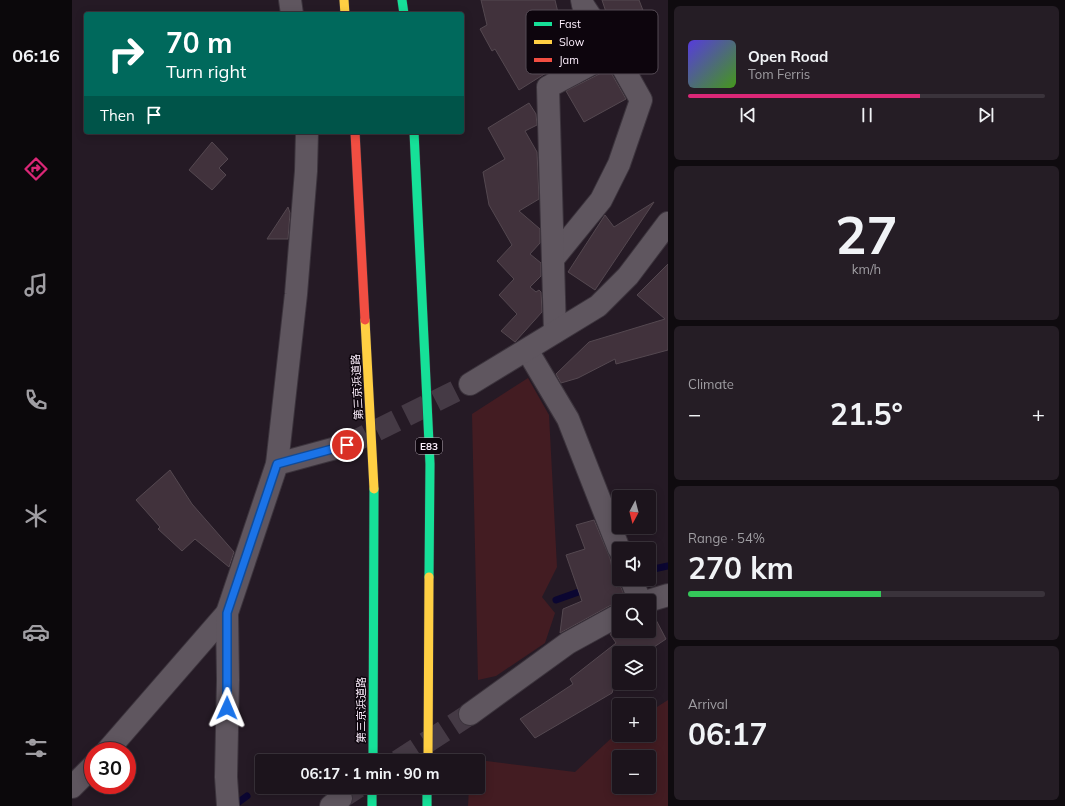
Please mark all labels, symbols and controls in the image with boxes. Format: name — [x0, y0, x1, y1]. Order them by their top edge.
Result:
legend — [526, 10, 658, 74]
text: Fast — [559, 17, 581, 31]
text: 70 m — [166, 25, 232, 60]
icon: right — [100, 28, 152, 80]
text: Slow — [559, 35, 585, 49]
text: 06:16 — [12, 44, 60, 67]
text: Open Road — [748, 47, 828, 66]
text: Jam — [559, 53, 579, 67]
text: Turn right — [166, 60, 246, 83]
text: Tom Ferris — [748, 66, 810, 82]
icon: arrive — [143, 104, 165, 126]
icon: previous — [737, 104, 759, 126]
icon: pause — [856, 104, 878, 126]
icon: next — [975, 104, 997, 126]
text: Then — [100, 106, 135, 125]
icon: directions — [22, 155, 50, 183]
text: 27 — [835, 202, 898, 267]
text: km/h — [852, 261, 881, 277]
icon: music — [22, 271, 50, 299]
street label: 第三京浜道路 — [348, 354, 366, 420]
text: Climate — [688, 376, 734, 392]
icon: phone — [22, 386, 50, 414]
text: 21.5° — [830, 395, 903, 433]
text: − — [688, 400, 701, 428]
text: + — [1032, 400, 1045, 428]
pin — [330, 428, 364, 462]
icon: arrive — [336, 434, 358, 456]
road number: E83 — [416, 438, 442, 454]
north arrow — [612, 490, 656, 534]
map controls — [612, 490, 656, 794]
icon: climate — [22, 502, 50, 530]
text: Range · 54% — [688, 530, 765, 546]
button: sound — [612, 542, 656, 586]
text: 270 km — [688, 549, 794, 587]
button: search — [612, 594, 656, 638]
icon: car — [22, 618, 50, 646]
button: layers — [612, 646, 656, 690]
street label: 第三京浜道路 — [354, 677, 368, 743]
position arrow — [206, 687, 248, 729]
text: Arrival — [688, 696, 728, 712]
button: + — [612, 698, 656, 742]
text: 06:17 — [688, 715, 767, 753]
icon: filters — [22, 734, 50, 762]
speed limit sign: 30 — [84, 742, 136, 794]
button: − — [612, 750, 656, 794]
text: 06:17 · 1 min · 90 m — [301, 764, 439, 783]

